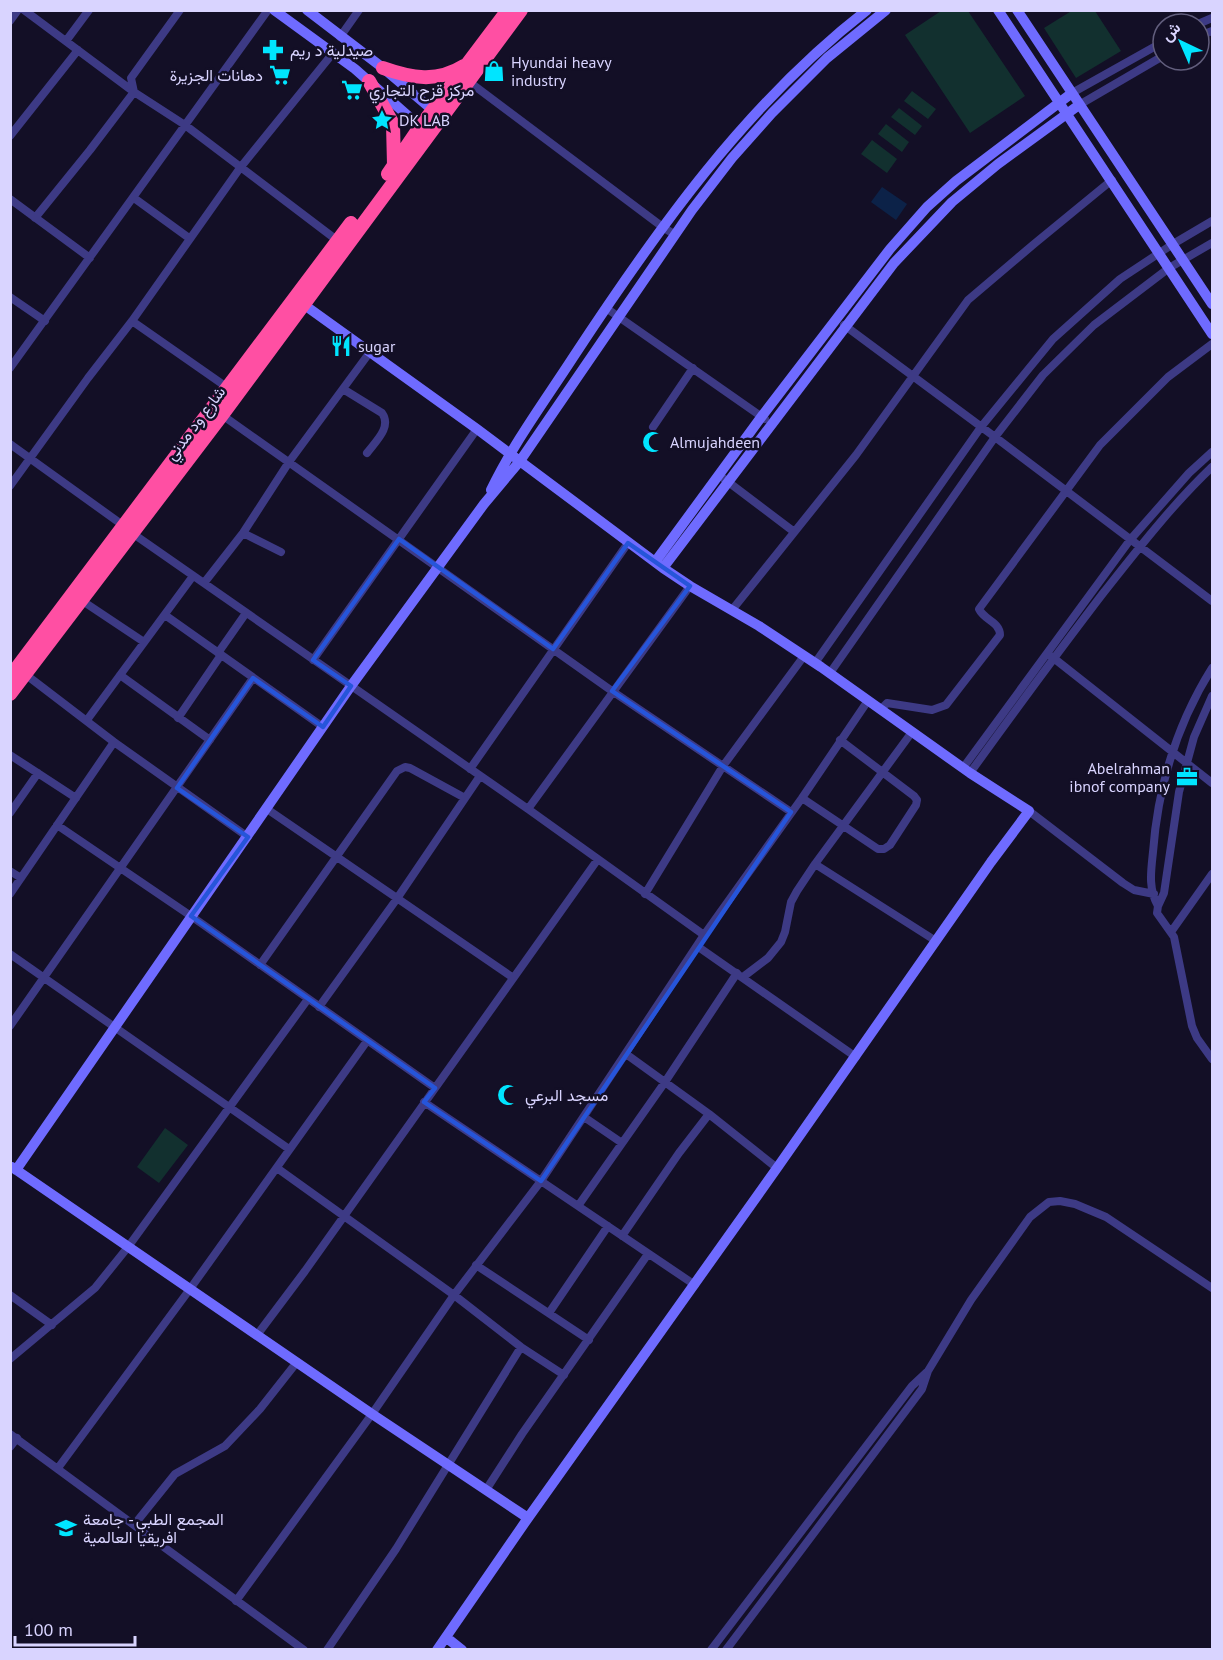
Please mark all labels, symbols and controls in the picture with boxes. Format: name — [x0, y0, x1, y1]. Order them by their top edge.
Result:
north arrow — [1151, 12, 1211, 72]
text: ش — [1157, 17, 1184, 45]
pharmacy icon: صيدلية د ريم — [261, 38, 285, 62]
place label: صيدلية د ريم — [290, 40, 373, 61]
place label: Hyundai heavy industry — [511, 52, 612, 90]
shop icon: Hyundai heavy industry — [482, 59, 506, 83]
supermarket icon: دهانات الجزيرة — [268, 63, 292, 87]
place label: دهانات الجزيرة — [170, 65, 263, 86]
supermarket icon: مركز قزح التجاري — [340, 78, 364, 102]
place label: مركز قزح التجاري — [369, 80, 474, 104]
place icon: DK LAB — [370, 108, 394, 132]
place label: DK LAB — [399, 110, 450, 130]
restaurant icon: sugar — [329, 334, 353, 358]
place label: sugar — [358, 336, 396, 356]
street label: شارع ود مدني — [161, 382, 233, 466]
mosque icon: Almujahdeen — [641, 430, 665, 454]
place label: Almujahdeen — [670, 432, 760, 452]
place label: Abelrahman ibnof company — [1069, 758, 1171, 796]
office icon: Abelrahman ibnof company — [1175, 765, 1199, 789]
mosque icon: مسجد البرعي — [496, 1083, 520, 1107]
place label: مسجد البرعي — [525, 1085, 608, 1109]
place label: المجمع الطبي - جامعة افريقيا العالمية — [83, 1509, 224, 1548]
school or university icon: المجمع الطبي - جامعة افريقيا العالمية — [54, 1516, 78, 1540]
scale bar — [15, 1609, 135, 1647]
text: 100 m — [24, 1618, 73, 1641]

